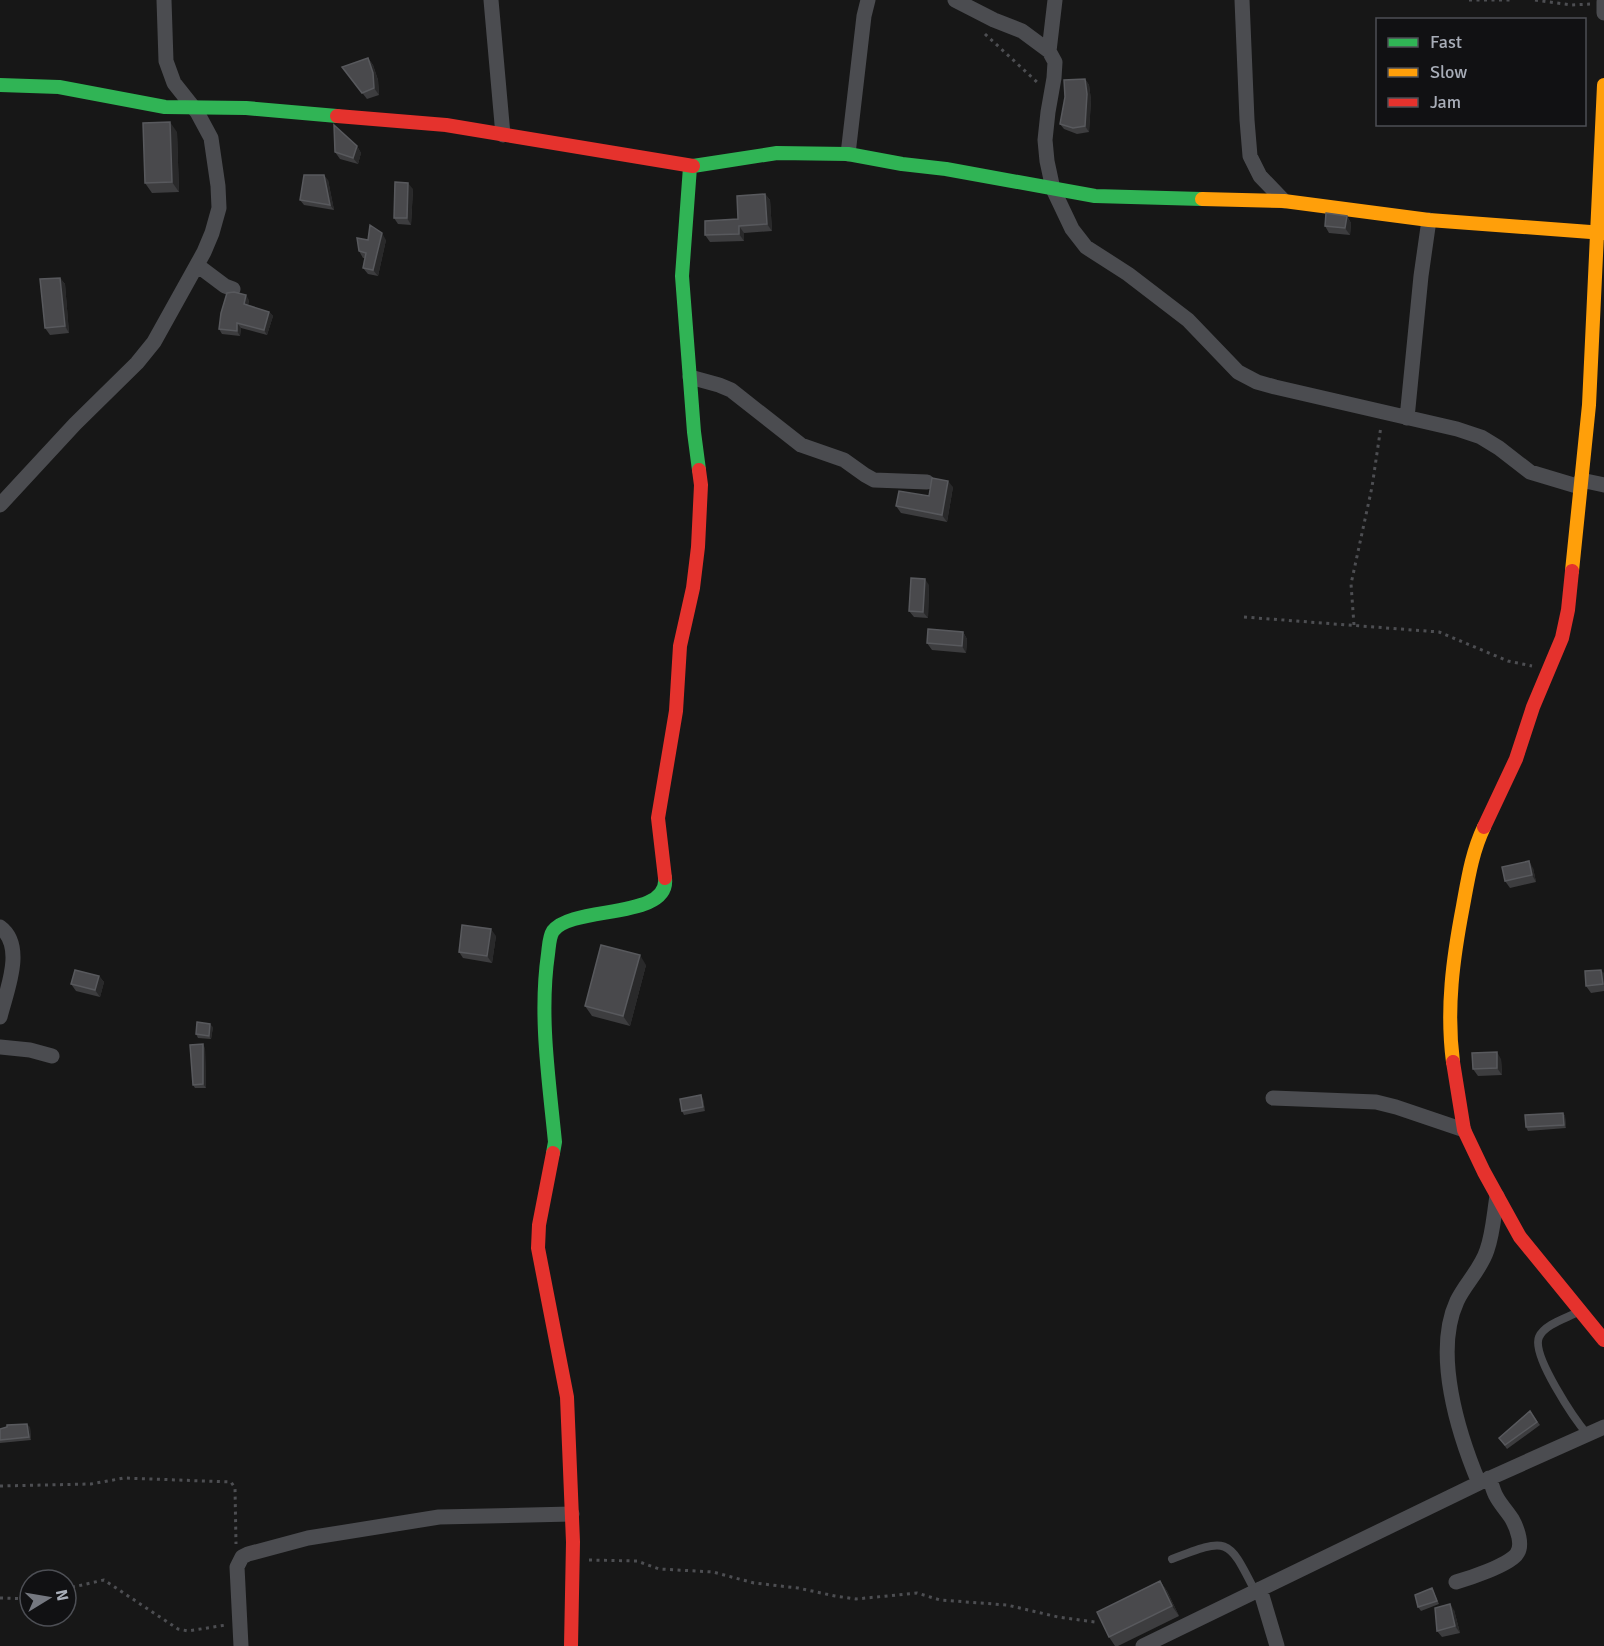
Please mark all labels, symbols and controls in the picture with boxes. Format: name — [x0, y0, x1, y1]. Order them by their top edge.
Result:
legend — [1376, 18, 1586, 126]
text: Fast — [1430, 31, 1462, 53]
text: Slow — [1430, 61, 1467, 83]
text: Jam — [1430, 91, 1461, 113]
north arrow — [18, 1568, 78, 1628]
text: N — [51, 1588, 73, 1603]

